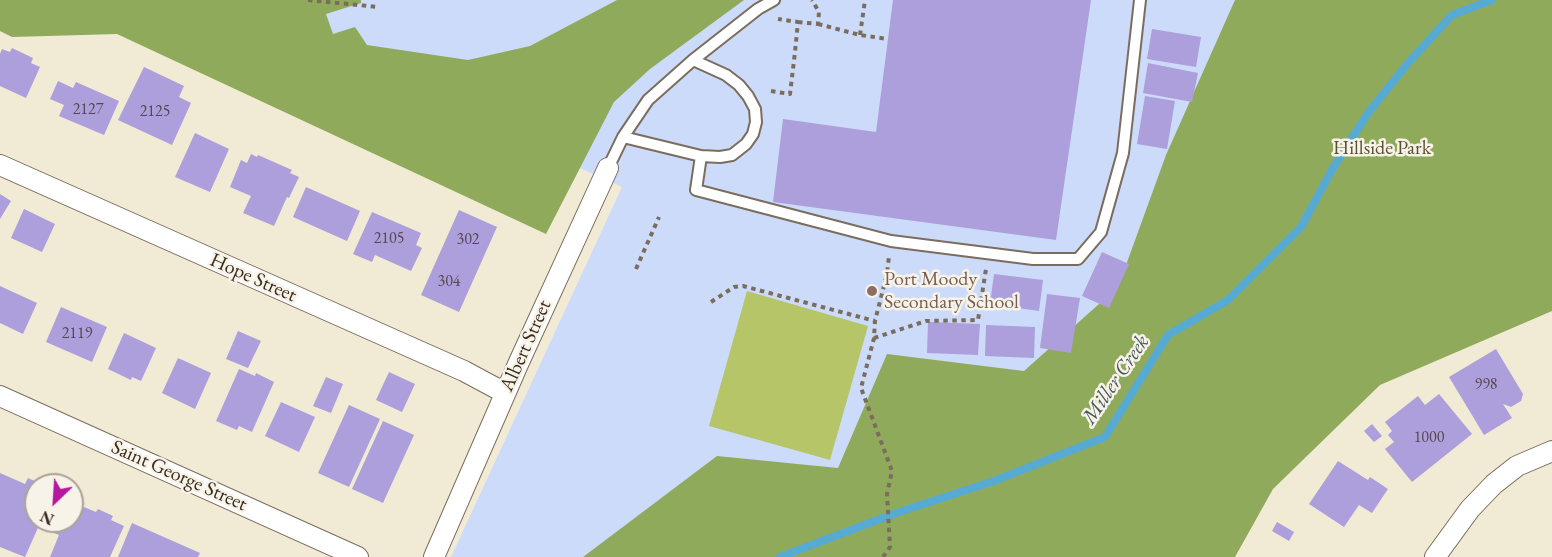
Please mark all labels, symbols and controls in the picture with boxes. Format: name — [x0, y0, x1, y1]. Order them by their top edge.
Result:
house number: 2127 — [73, 100, 103, 120]
house number: 2125 — [140, 102, 170, 122]
park label: Hillside Park — [1333, 137, 1431, 161]
house number: 2105 — [374, 229, 404, 249]
house number: 302 — [456, 230, 480, 250]
street label: Hope Street — [206, 248, 300, 308]
place label: Port Moody Secondary School — [884, 268, 1019, 315]
house number: 304 — [437, 272, 461, 292]
marker: Port Moody Secondary School — [865, 284, 879, 298]
street label: Albert Street — [495, 297, 557, 395]
house number: 2119 — [62, 324, 92, 344]
water label: Miller Creek — [1077, 331, 1155, 429]
house number: 998 — [1474, 375, 1498, 395]
house number: 1000 — [1414, 428, 1444, 448]
street label: Saint George Street — [107, 435, 251, 517]
north arrow — [24, 473, 84, 533]
text: N — [37, 506, 57, 530]

